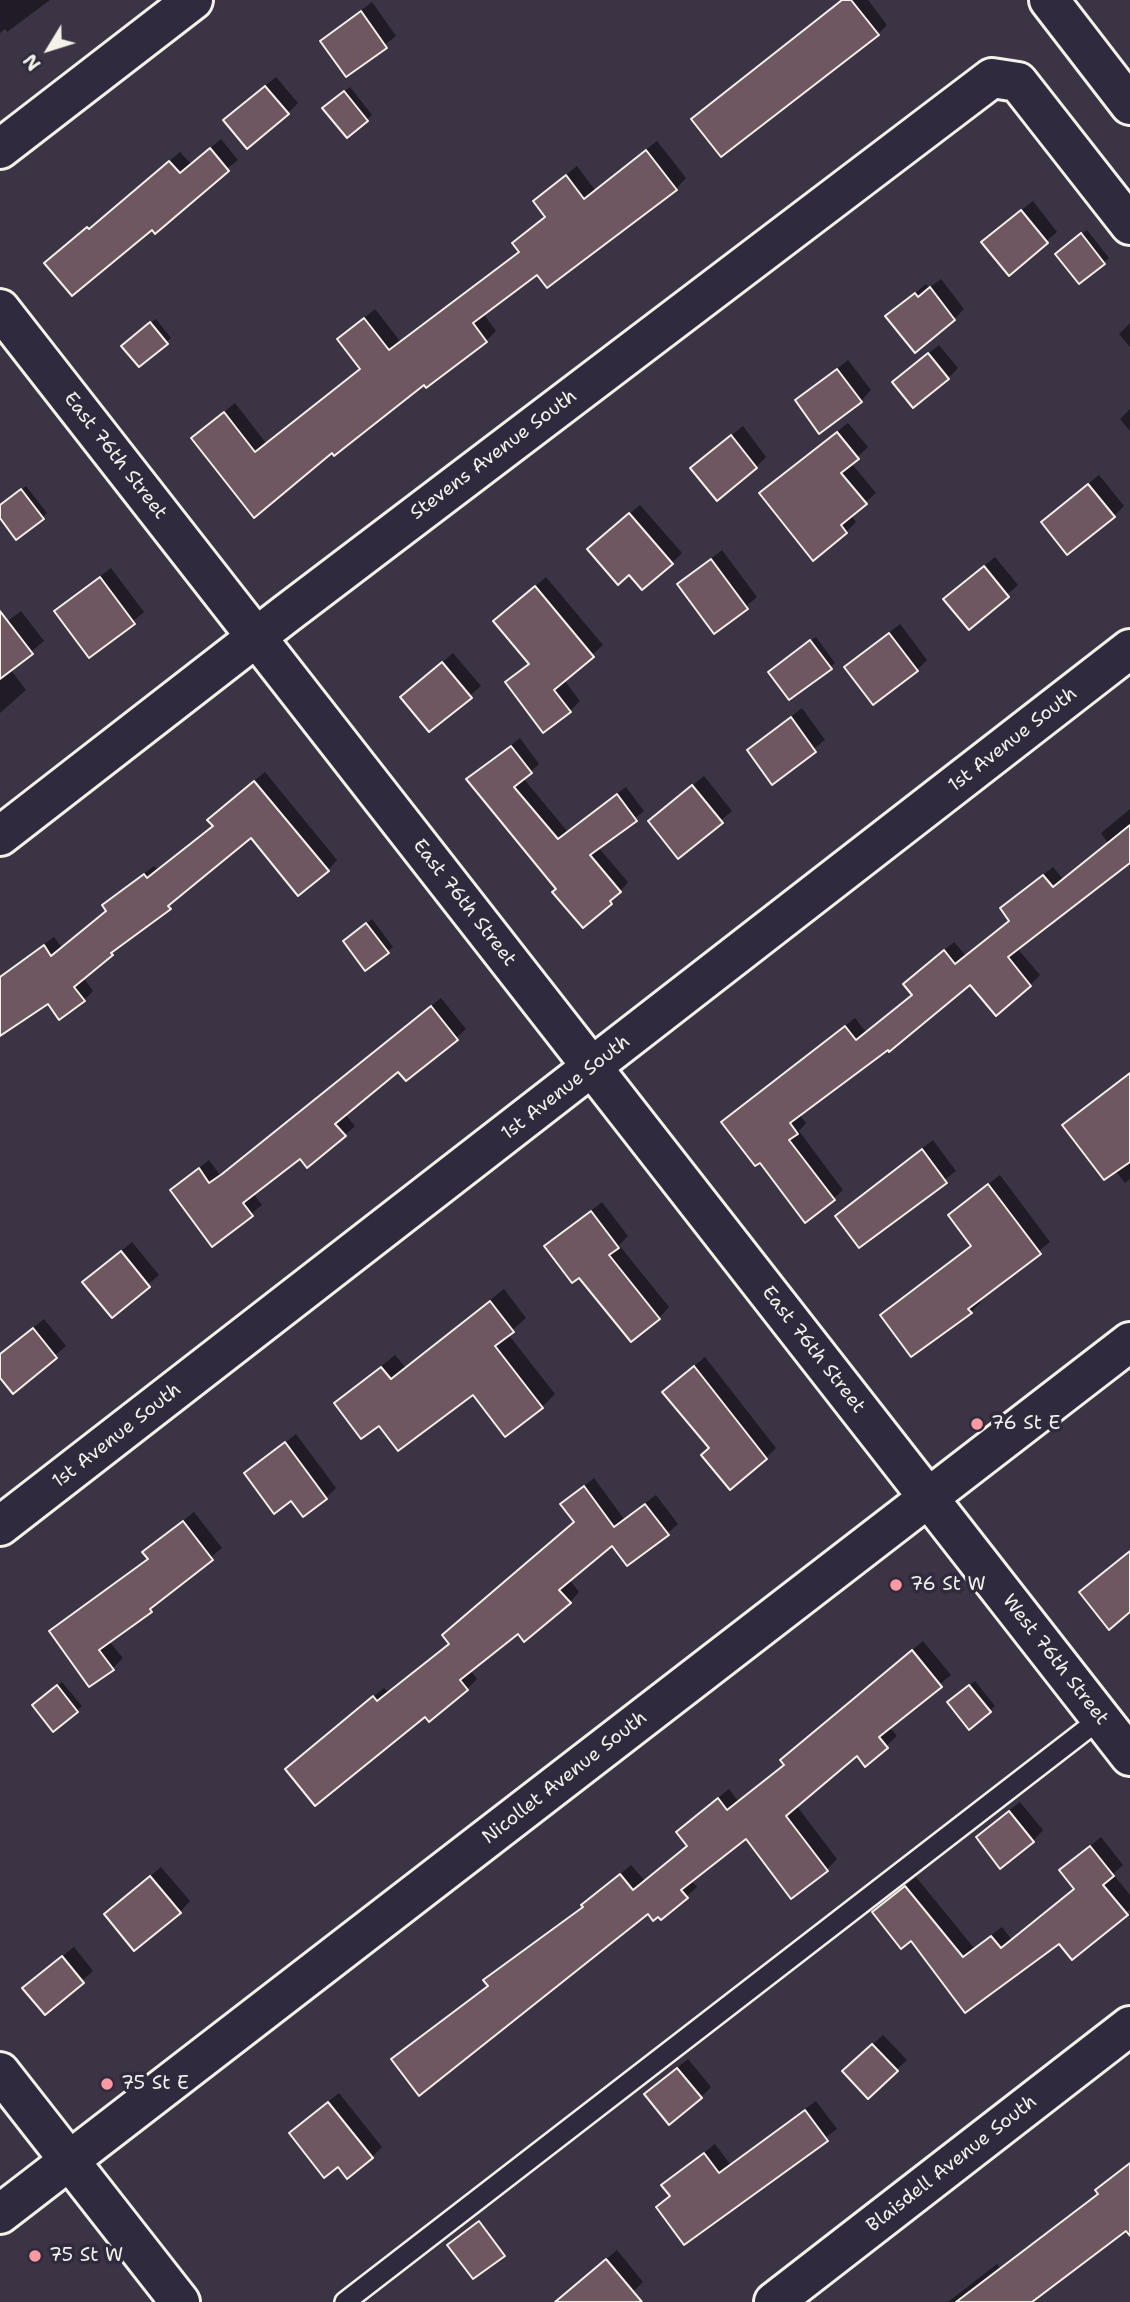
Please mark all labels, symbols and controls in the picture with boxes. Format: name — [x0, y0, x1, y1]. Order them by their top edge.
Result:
north arrow — [14, 14, 84, 84]
text: N — [18, 49, 47, 76]
street label: Stevens Avenue South — [406, 385, 582, 525]
street label: East 76th Street — [58, 388, 172, 524]
street label: 1st Avenue South — [944, 683, 1082, 797]
street label: East 76th Street — [407, 835, 521, 971]
street label: 1st Avenue South — [497, 1031, 635, 1145]
street label: East 76th Street — [756, 1282, 870, 1418]
street label: 1st Avenue South — [48, 1379, 186, 1493]
place label: 76 St E — [991, 1413, 1060, 1435]
marker: 76 St E — [969, 1416, 985, 1432]
place label: 76 St W — [910, 1574, 986, 1596]
marker: 76 St W — [888, 1577, 904, 1593]
street label: West 76th Street — [997, 1590, 1113, 1730]
street label: Nicollet Avenue South — [478, 1707, 652, 1849]
place label: 75 St E — [121, 2073, 189, 2095]
marker: 75 St E — [99, 2076, 115, 2092]
street label: Blaisdell Avenue South — [862, 2091, 1042, 2237]
place label: 75 St W — [49, 2245, 123, 2267]
marker: 75 St W — [27, 2248, 43, 2264]

